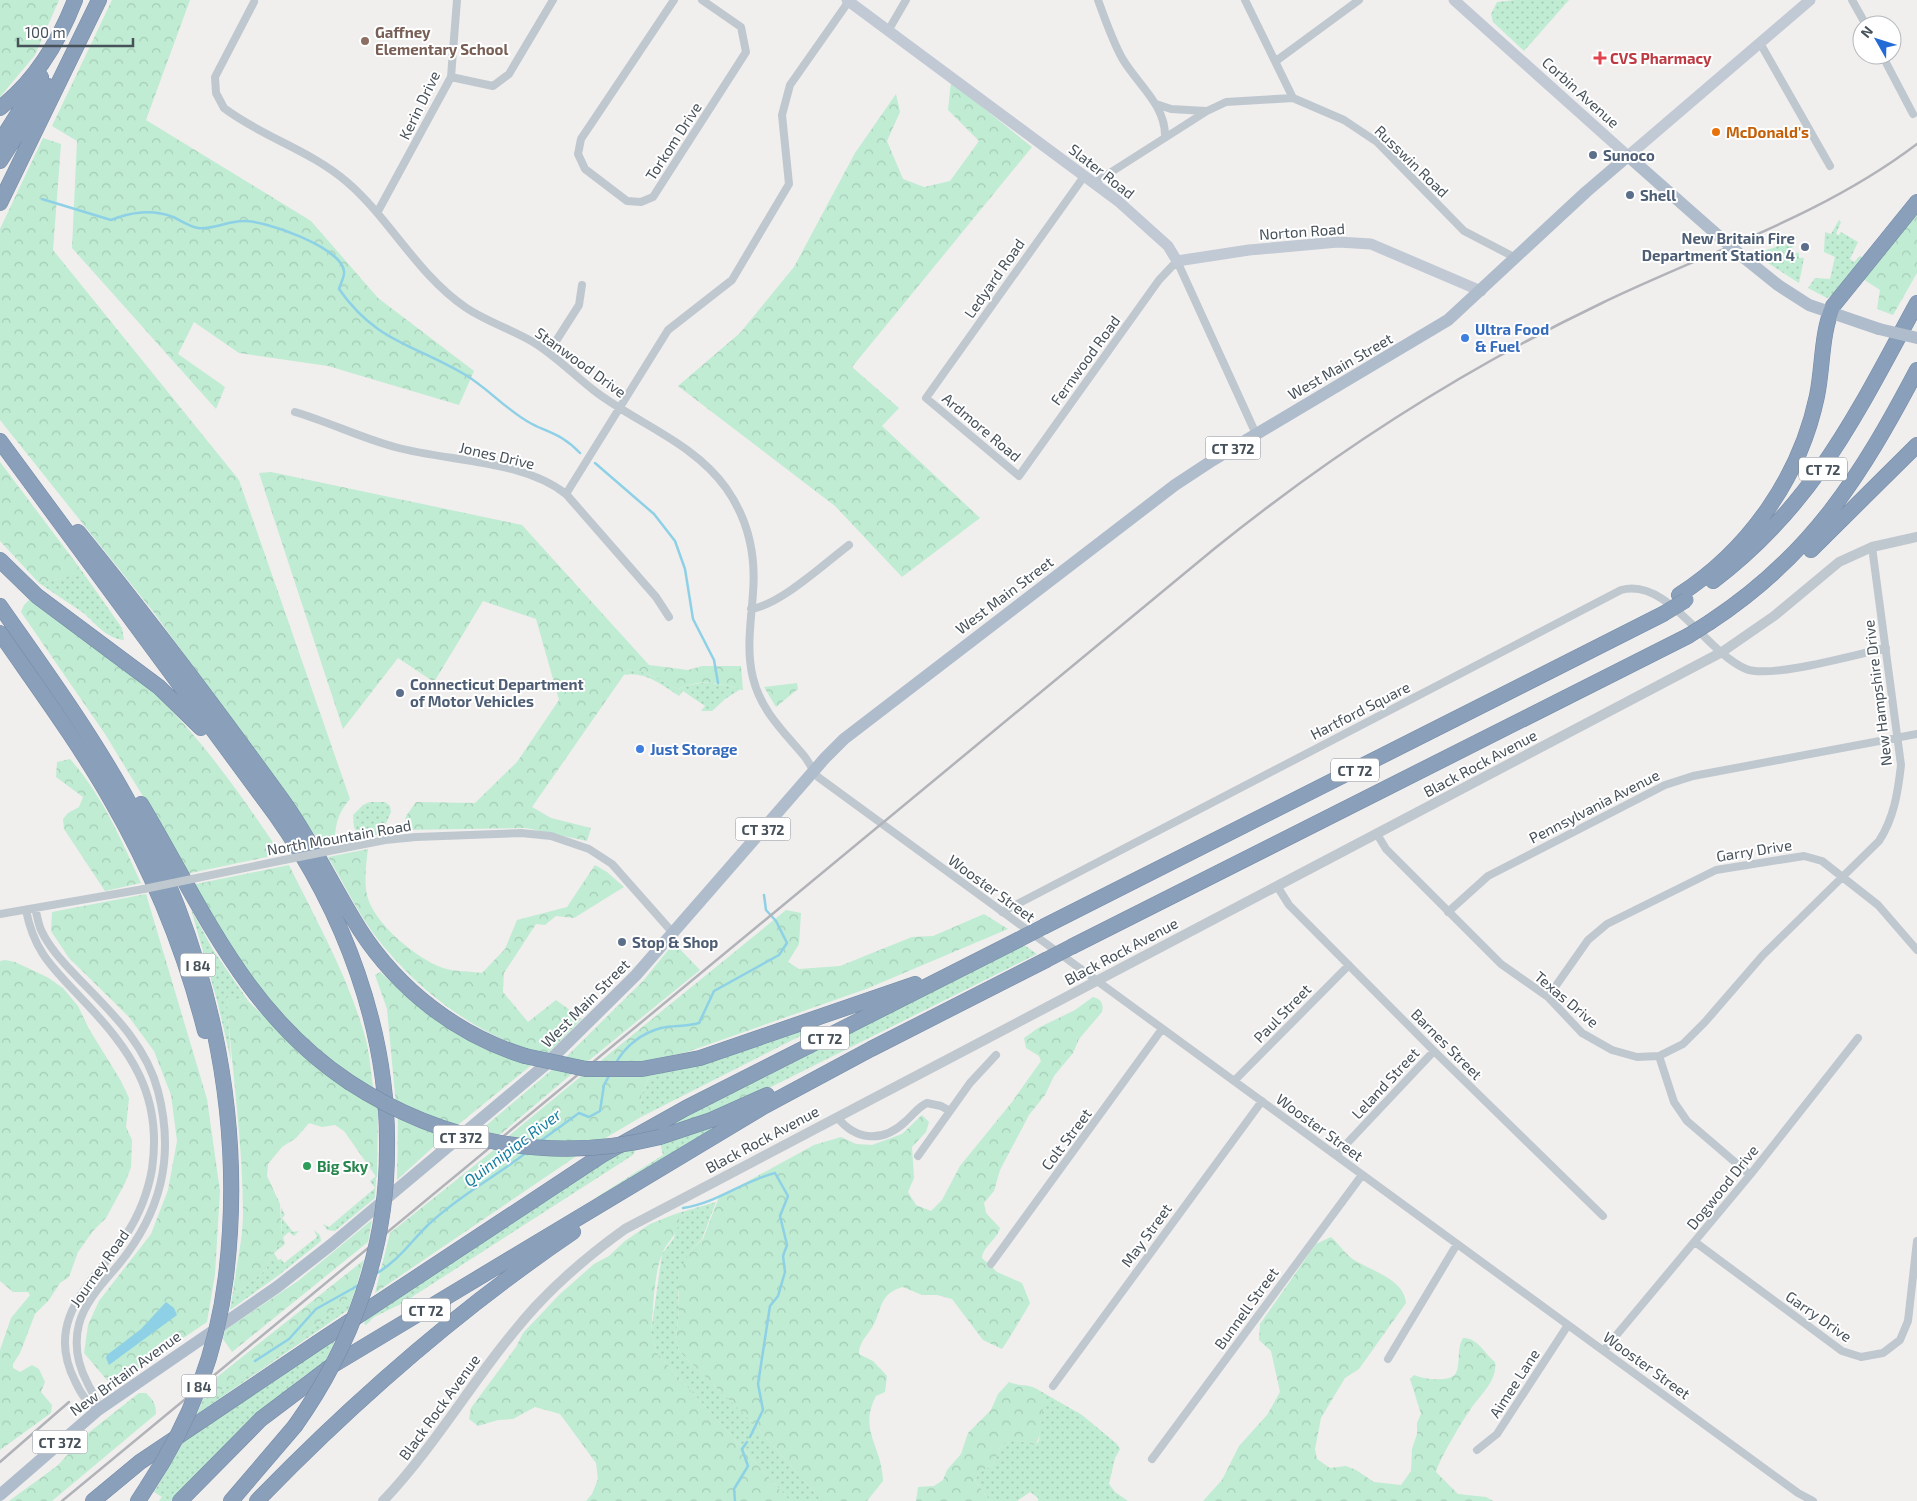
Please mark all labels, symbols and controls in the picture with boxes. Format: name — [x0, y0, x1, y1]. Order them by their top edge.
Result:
scale bar — [18, 15, 132, 47]
north arrow — [1852, 15, 1902, 65]
text: N — [1857, 22, 1876, 41]
text: 100 m — [25, 23, 66, 41]
place label: Gaffney Elementary School — [375, 23, 508, 59]
marker: Gaffney Elementary School — [359, 35, 371, 47]
place label: CVS Pharmacy — [1610, 49, 1712, 68]
marker: CVS Pharmacy — [1594, 52, 1606, 64]
street label: Corbin Avenue — [1539, 53, 1623, 131]
street label: Kerin Drive — [395, 68, 443, 142]
street label: Torkom Drive — [641, 99, 705, 183]
street label: Russwin Road — [1371, 121, 1453, 201]
place label: McDonald's — [1726, 123, 1809, 141]
marker: McDonald's — [1710, 126, 1722, 138]
street label: Slater Road — [1066, 140, 1138, 202]
place label: Sunoco — [1603, 146, 1655, 164]
marker: Sunoco — [1587, 149, 1599, 161]
place label: Shell — [1640, 186, 1676, 204]
marker: Shell — [1624, 189, 1636, 201]
street label: Norton Road — [1259, 219, 1345, 243]
place label: New Britain Fire Department Station 4 — [1642, 229, 1795, 264]
street label: Ledyard Road — [960, 235, 1028, 321]
marker: New Britain Fire Department Station 4 — [1799, 241, 1811, 253]
street label: Fernwood Road — [1046, 312, 1124, 408]
place label: Ultra Food & Fuel — [1475, 320, 1549, 355]
street label: Stanwood Drive — [532, 323, 630, 401]
street label: West Main Street — [1285, 329, 1396, 403]
marker: Ultra Food & Fuel — [1459, 332, 1471, 344]
street label: Ardmore Road — [939, 389, 1025, 465]
road number: CT 372 — [1206, 436, 1260, 459]
street label: Jones Drive — [457, 438, 537, 472]
road number: CT 72 — [1799, 458, 1847, 480]
street label: West Main Street — [952, 552, 1057, 638]
street label: New Hampshire Drive — [1859, 619, 1895, 767]
place label: Connecticut Department of Motor Vehicles — [410, 675, 584, 710]
street label: Hartford Square — [1307, 677, 1413, 743]
marker: Connecticut Department of Motor Vehicles — [394, 687, 406, 699]
street label: Black Rock Avenue — [1420, 725, 1540, 801]
place label: Just Storage — [650, 740, 738, 758]
marker: Just Storage — [634, 743, 646, 755]
road number: CT 72 — [1331, 758, 1379, 782]
street label: Pennsylvania Avenue — [1526, 765, 1662, 847]
street label: North Mountain Road — [265, 815, 413, 859]
road number: CT 372 — [736, 818, 790, 841]
street label: Garry Drive — [1715, 835, 1793, 865]
street label: Wooster Street — [945, 850, 1039, 926]
street label: Black Rock Avenue — [1061, 913, 1181, 989]
place label: Stop & Shop — [632, 933, 718, 951]
marker: Stop & Shop — [616, 936, 628, 948]
road number: I 84 — [180, 954, 216, 976]
street label: West Main Street — [537, 955, 633, 1051]
street label: Texas Drive — [1531, 967, 1603, 1031]
street label: Paul Street — [1250, 980, 1315, 1046]
street label: Barnes Street — [1408, 1005, 1486, 1083]
road number: CT 72 — [801, 1026, 849, 1050]
street label: Leland Street — [1347, 1043, 1423, 1122]
street label: Wooster Street — [1273, 1089, 1367, 1165]
street label: Black Rock Avenue — [702, 1101, 822, 1177]
water label: Quinnipiac River — [460, 1104, 566, 1191]
street label: Colt Street — [1037, 1105, 1095, 1173]
road number: CT 372 — [434, 1126, 488, 1148]
street label: Dogwood Drive — [1682, 1141, 1762, 1233]
place label: Big Sky — [317, 1157, 369, 1176]
marker: Big Sky — [301, 1160, 313, 1172]
street label: May Street — [1117, 1200, 1175, 1270]
street label: Journey Road — [66, 1226, 132, 1310]
street label: Bunnell Street — [1210, 1263, 1282, 1352]
street label: Garry Drive — [1783, 1287, 1855, 1345]
road number: CT 72 — [402, 1298, 450, 1322]
street label: New Britain Avenue — [66, 1327, 184, 1419]
street label: Wooster Street — [1600, 1327, 1694, 1403]
street label: Aimee Lane — [1485, 1345, 1543, 1421]
street label: Black Rock Avenue — [395, 1351, 483, 1463]
road number: I 84 — [182, 1374, 216, 1398]
road number: CT 372 — [32, 1430, 88, 1454]

